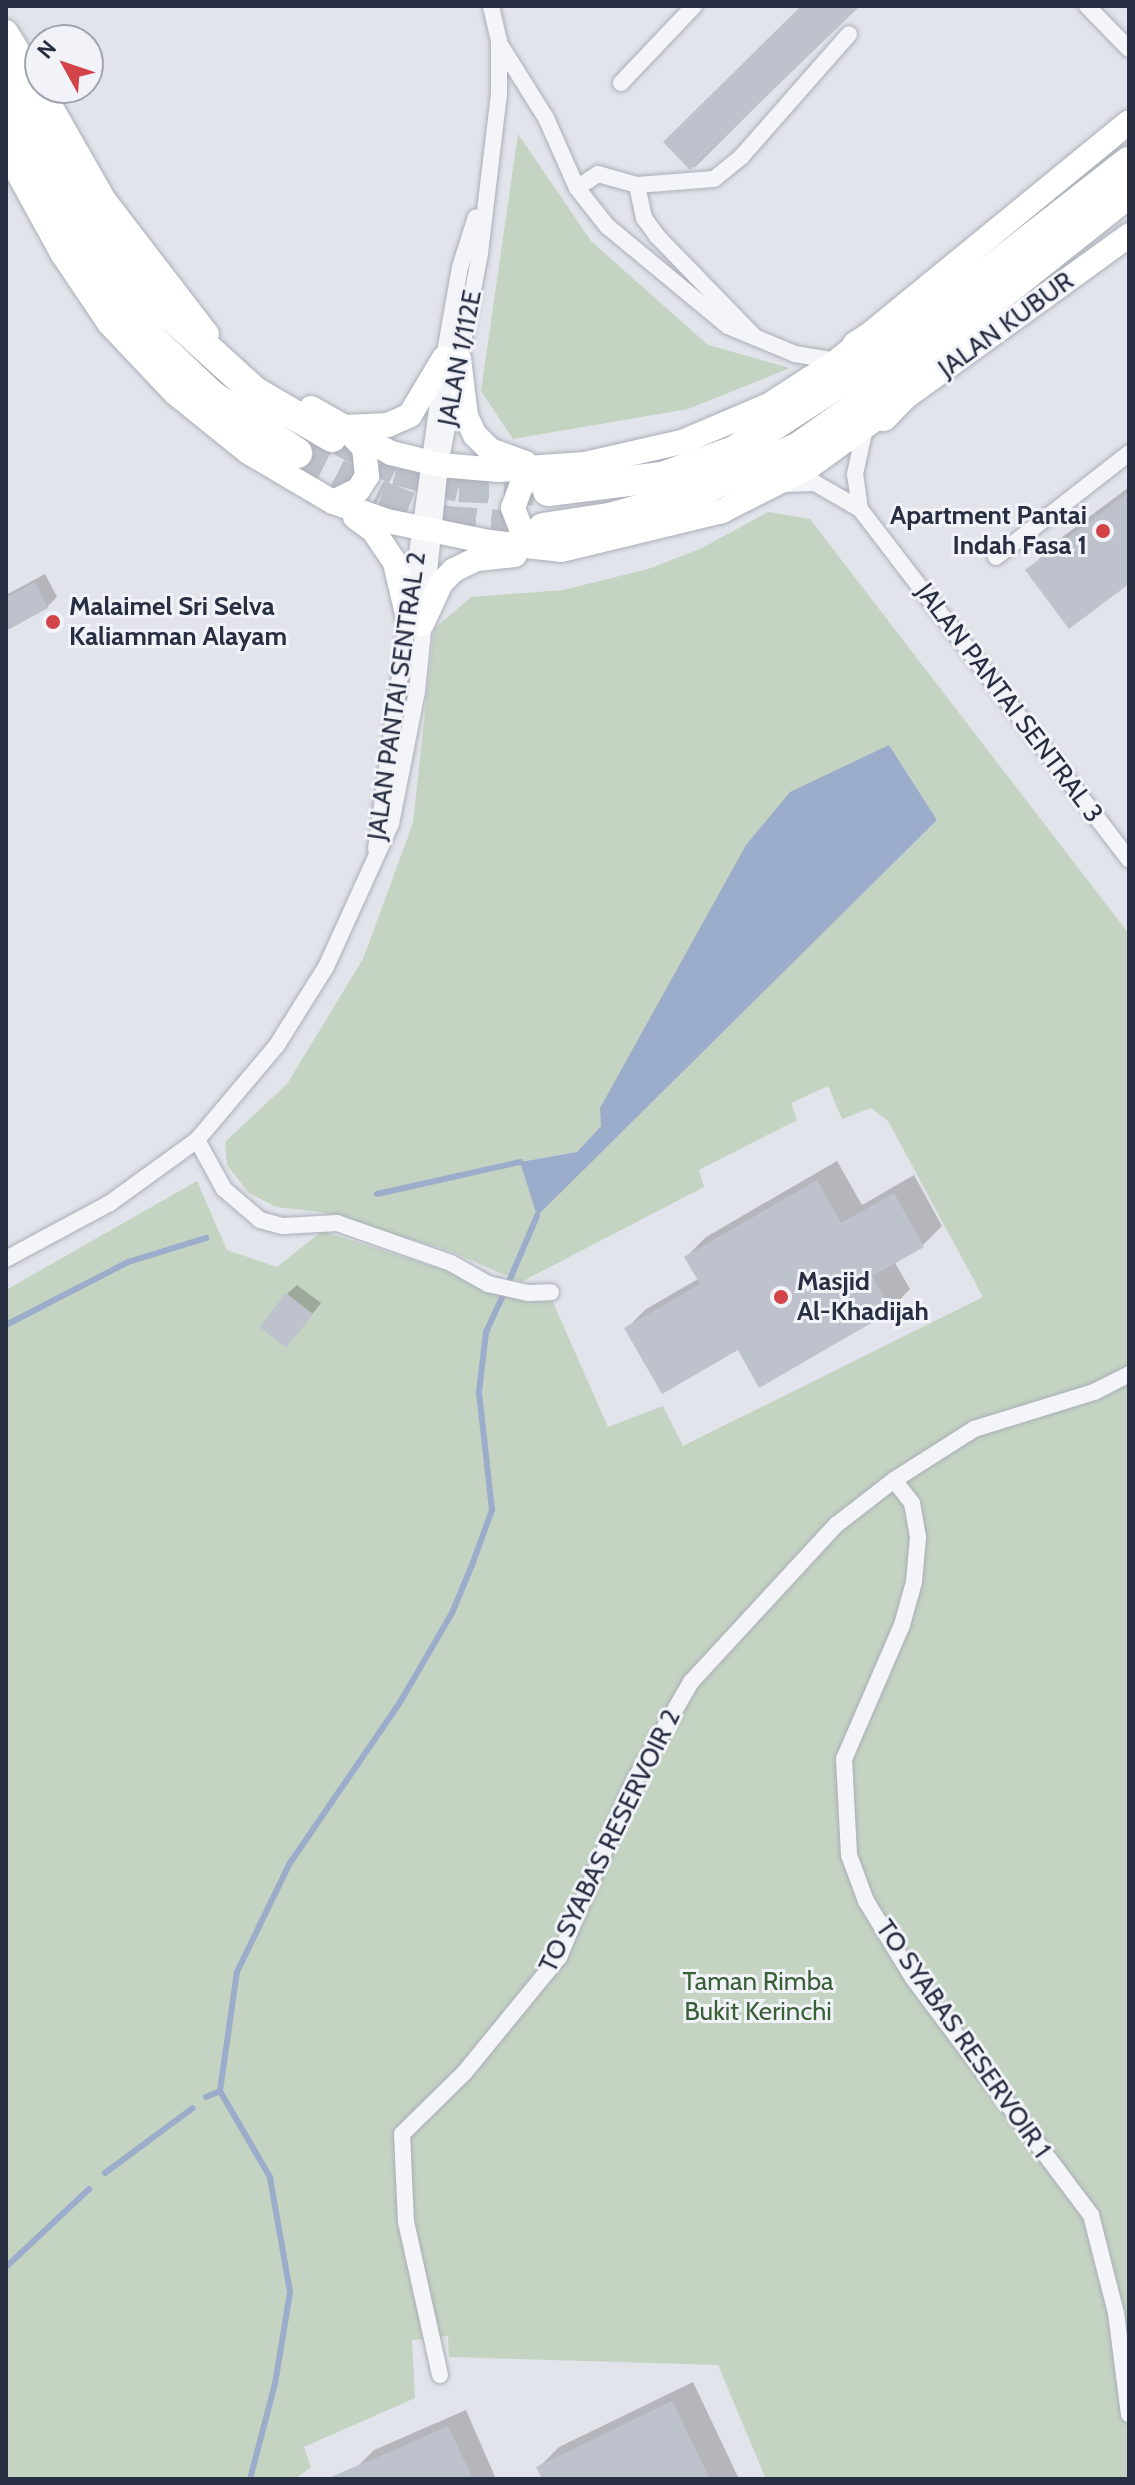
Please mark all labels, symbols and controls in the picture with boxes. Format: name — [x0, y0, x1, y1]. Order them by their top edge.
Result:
north arrow — [24, 24, 104, 104]
text: N — [31, 35, 62, 64]
street label: JALAN KUBUR — [932, 266, 1080, 384]
street label: JALAN 1/112E — [432, 287, 488, 429]
place label: Apartment Pantai Indah Fasa 1 — [890, 500, 1087, 562]
marker: Apartment Pantai Indah Fasa 1 — [1094, 522, 1112, 540]
street label: JALAN PANTAI SENTRAL 2 — [361, 550, 433, 842]
street label: JALAN PANTAI SENTRAL 3 — [909, 577, 1109, 829]
place label: Malaimel Sri Selva Kaliamman Alayam — [69, 591, 287, 652]
marker: Malaimel Sri Selva Kaliamman Alayam — [44, 613, 62, 631]
place label: Masjid Al-Khadijah — [797, 1266, 929, 1328]
marker: Masjid Al-Khadijah — [772, 1288, 790, 1306]
street label: TO SYABAS RESERVOIR 2 — [533, 1705, 687, 1977]
street label: TO SYABAS RESERVOIR 1 — [869, 1914, 1057, 2164]
park label: Taman Rimba Bukit Kerinchi — [682, 1966, 834, 2028]

